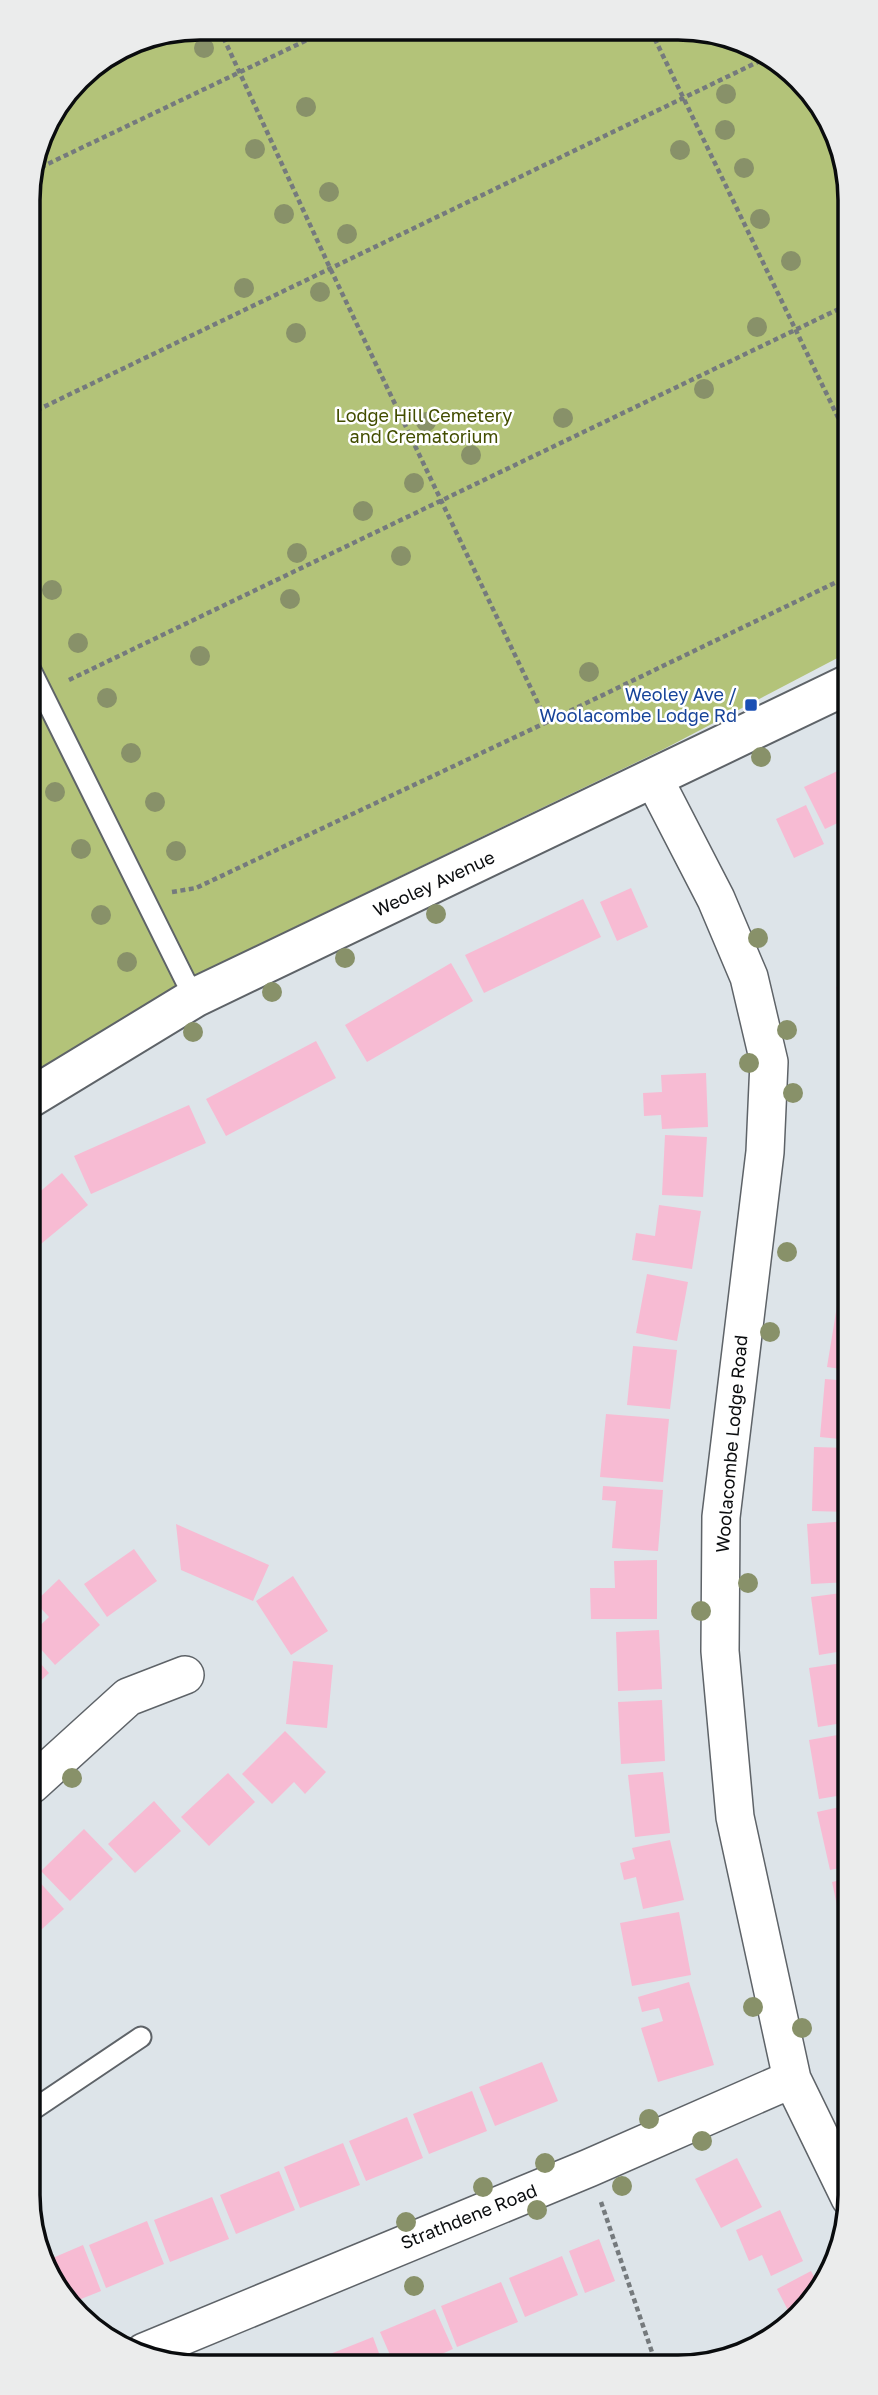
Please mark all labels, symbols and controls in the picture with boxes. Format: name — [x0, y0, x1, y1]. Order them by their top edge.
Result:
park label: Lodge Hill Cemetery and Crematorium — [336, 404, 512, 447]
place label: Weoley Ave / Woolacombe Lodge Rd — [539, 683, 737, 726]
marker: Weoley Ave / Woolacombe Lodge Rd — [743, 697, 759, 713]
street label: Weoley Avenue — [369, 845, 498, 921]
street label: Woolacombe Lodge Road — [711, 1334, 751, 1554]
street label: Strathdene Road — [397, 2179, 540, 2253]

